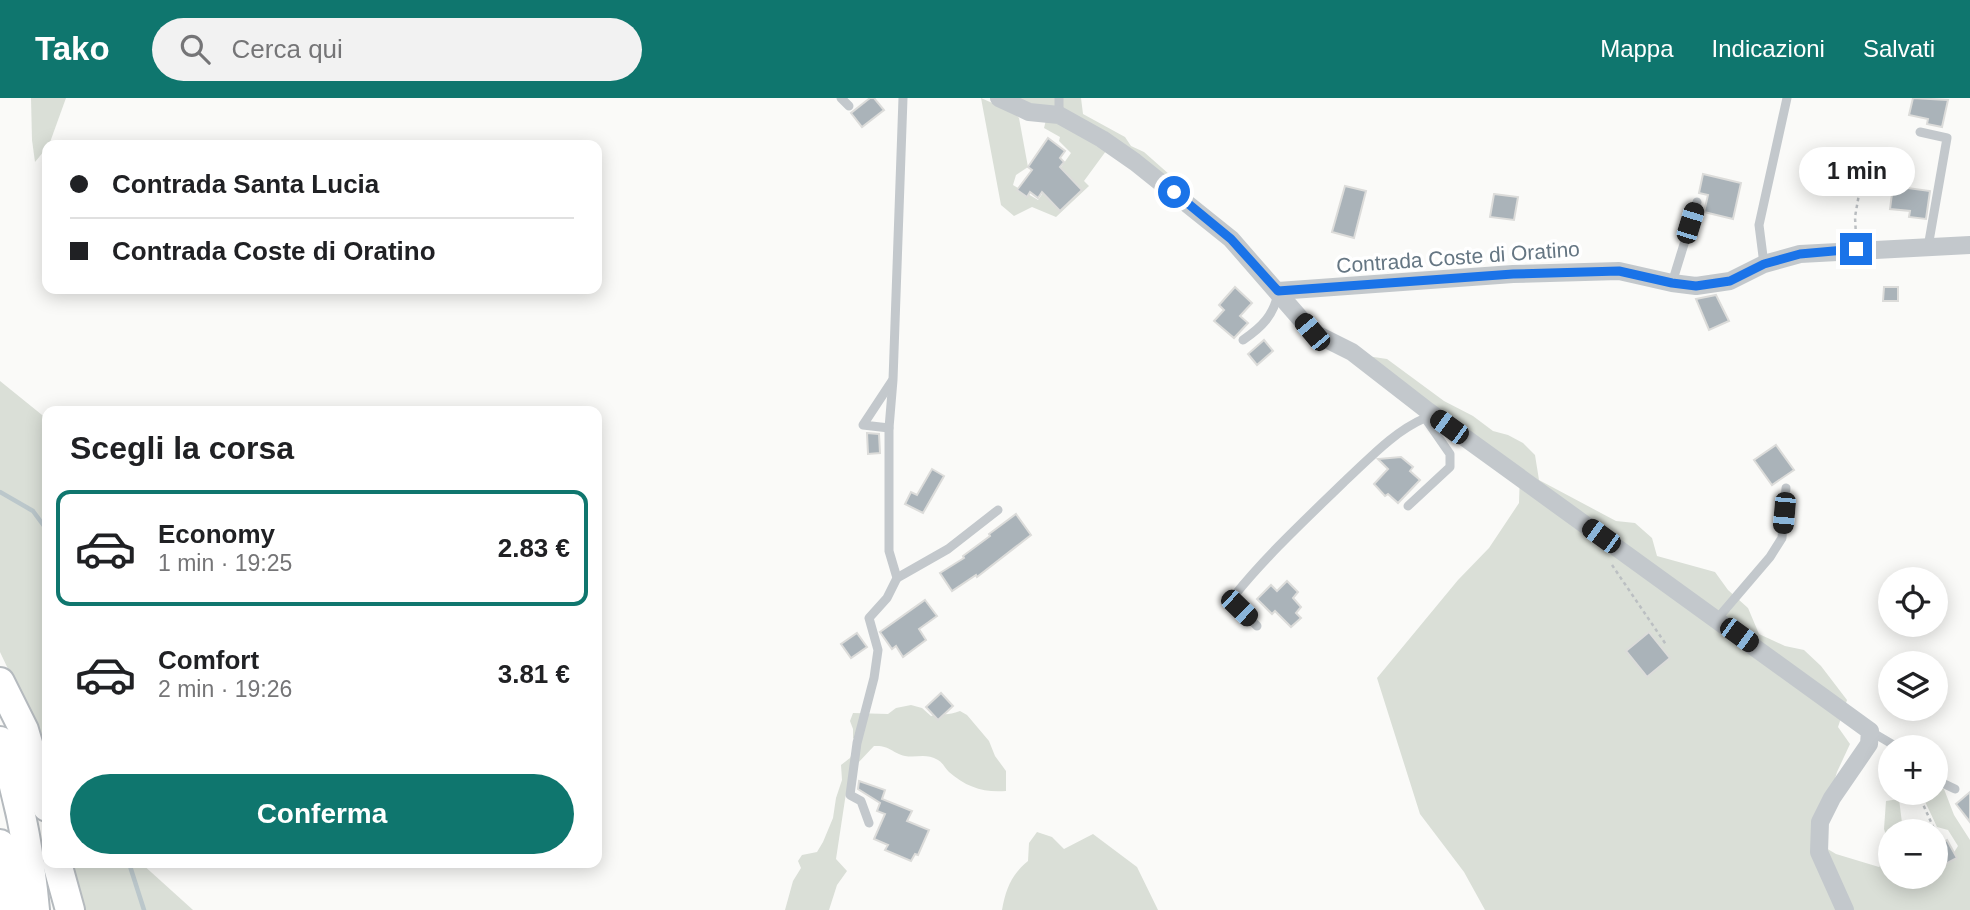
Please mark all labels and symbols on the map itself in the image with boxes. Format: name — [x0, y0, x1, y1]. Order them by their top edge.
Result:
callout: 1 min — [1798, 148, 1914, 197]
route start — [1158, 176, 1190, 208]
car — [1674, 200, 1707, 246]
route end — [1840, 233, 1872, 265]
street label: Contrada Coste di Oratino — [1336, 237, 1580, 277]
car — [1291, 309, 1334, 355]
car — [1426, 406, 1473, 448]
car — [1772, 491, 1797, 535]
car — [1578, 515, 1625, 557]
car — [1217, 586, 1262, 630]
car — [1716, 614, 1763, 656]

